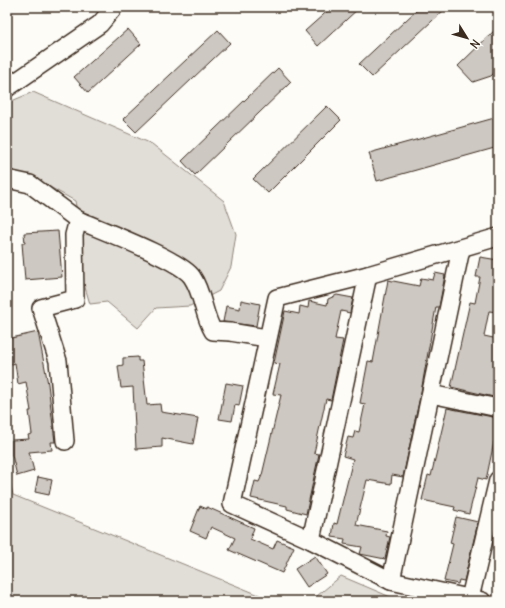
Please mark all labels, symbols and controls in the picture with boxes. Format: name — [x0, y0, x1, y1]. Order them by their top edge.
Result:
north arrow — [447, 18, 487, 58]
text: N — [467, 37, 483, 51]

